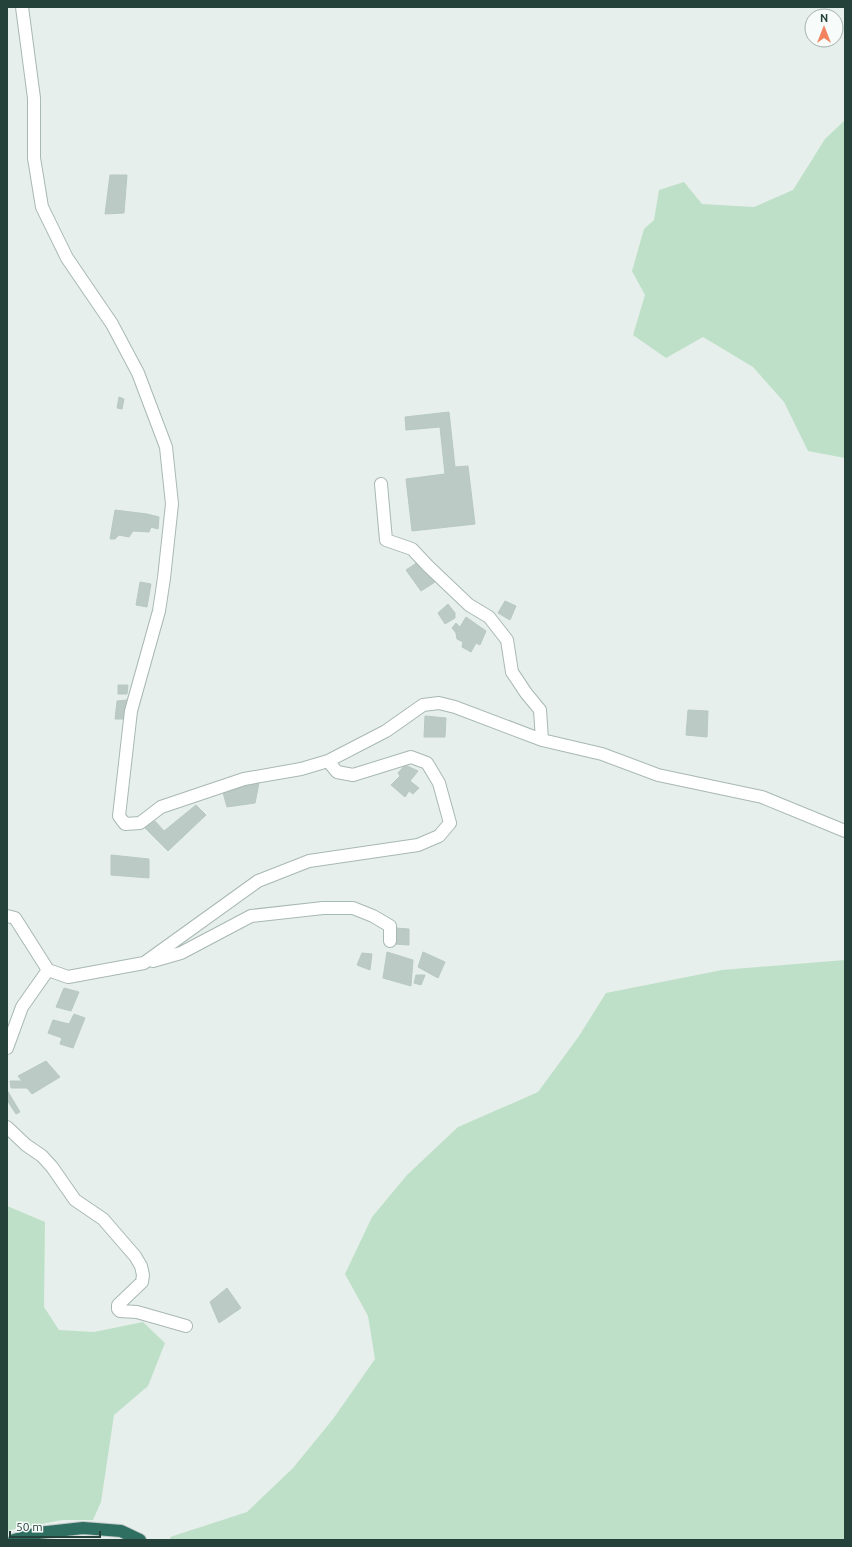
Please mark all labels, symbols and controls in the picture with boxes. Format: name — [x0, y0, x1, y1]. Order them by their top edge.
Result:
north arrow — [804, 8, 844, 48]
text: N — [820, 12, 828, 24]
scale bar — [10, 1513, 100, 1539]
text: 50 m — [16, 1520, 43, 1533]

